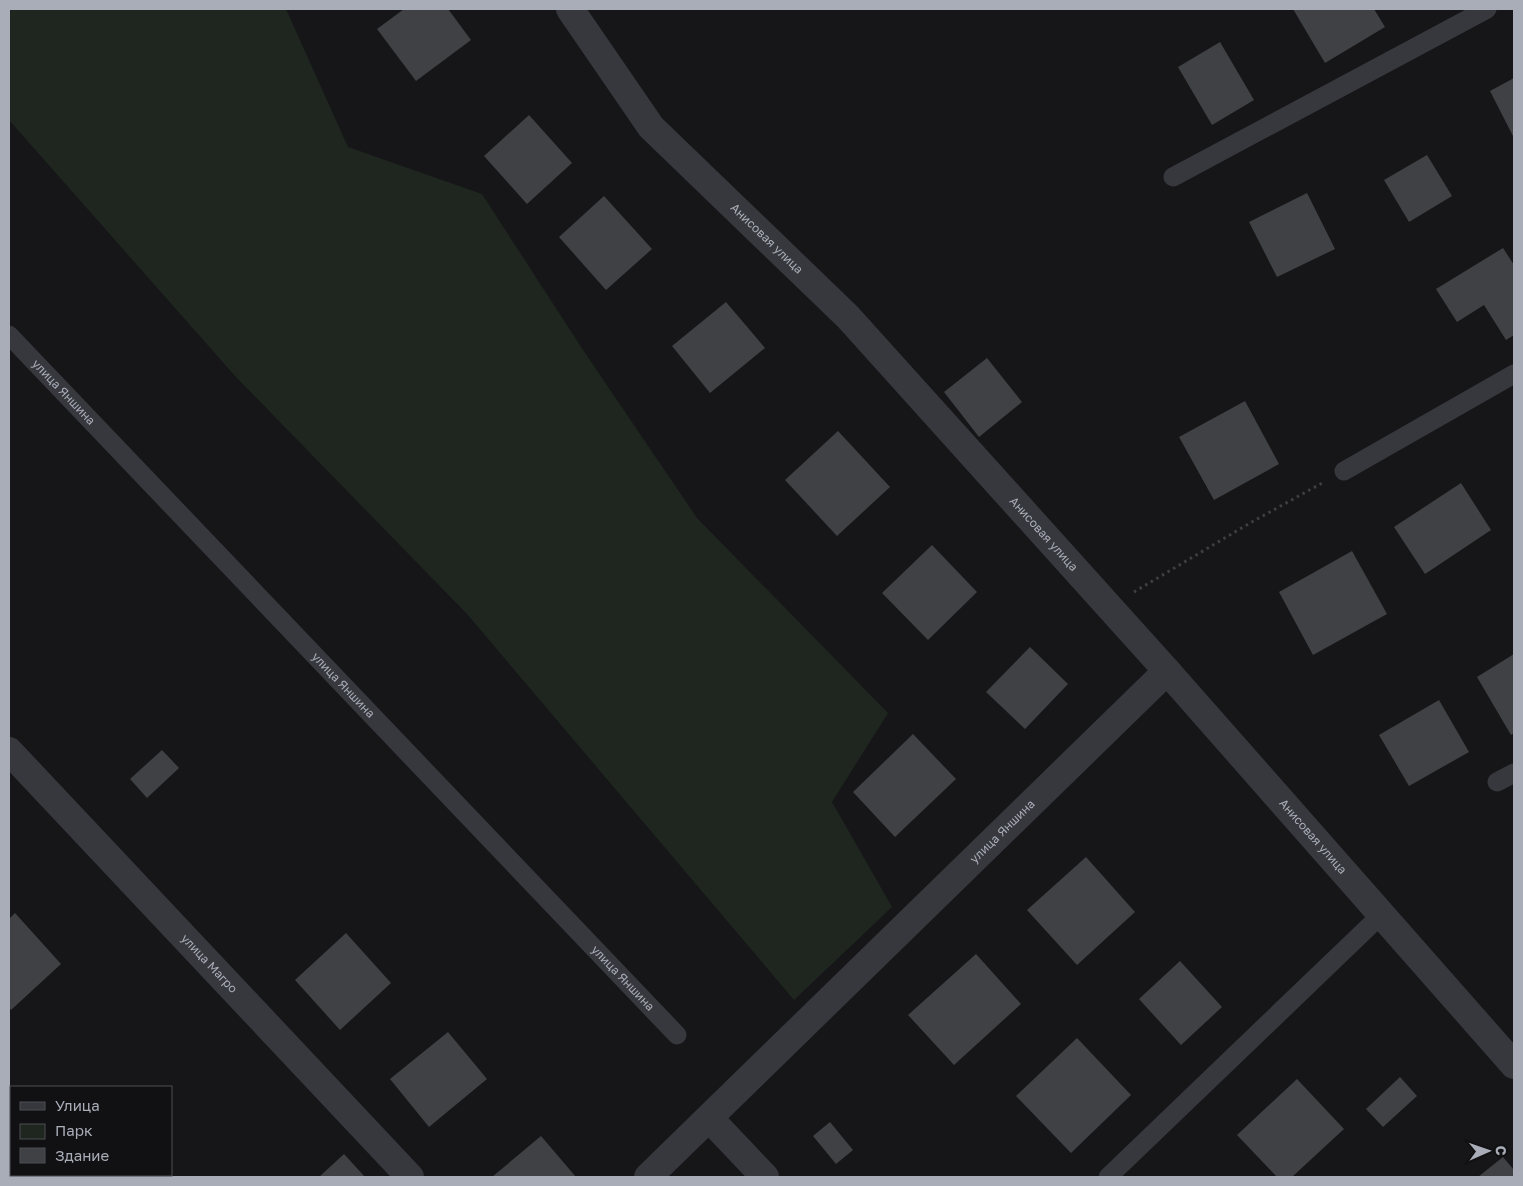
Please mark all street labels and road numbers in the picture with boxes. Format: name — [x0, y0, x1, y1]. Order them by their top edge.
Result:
street label: Анисовая улица — [728, 200, 807, 277]
street label: улица Яншина — [29, 356, 99, 428]
street label: Анисовая улица — [1007, 493, 1081, 574]
street label: улица Яншина — [309, 649, 378, 721]
street label: улица Яншина — [966, 796, 1038, 866]
street label: Анисовая улица — [1276, 796, 1350, 877]
street label: улица Магро — [178, 931, 241, 996]
street label: улица Яншина — [588, 942, 658, 1014]

